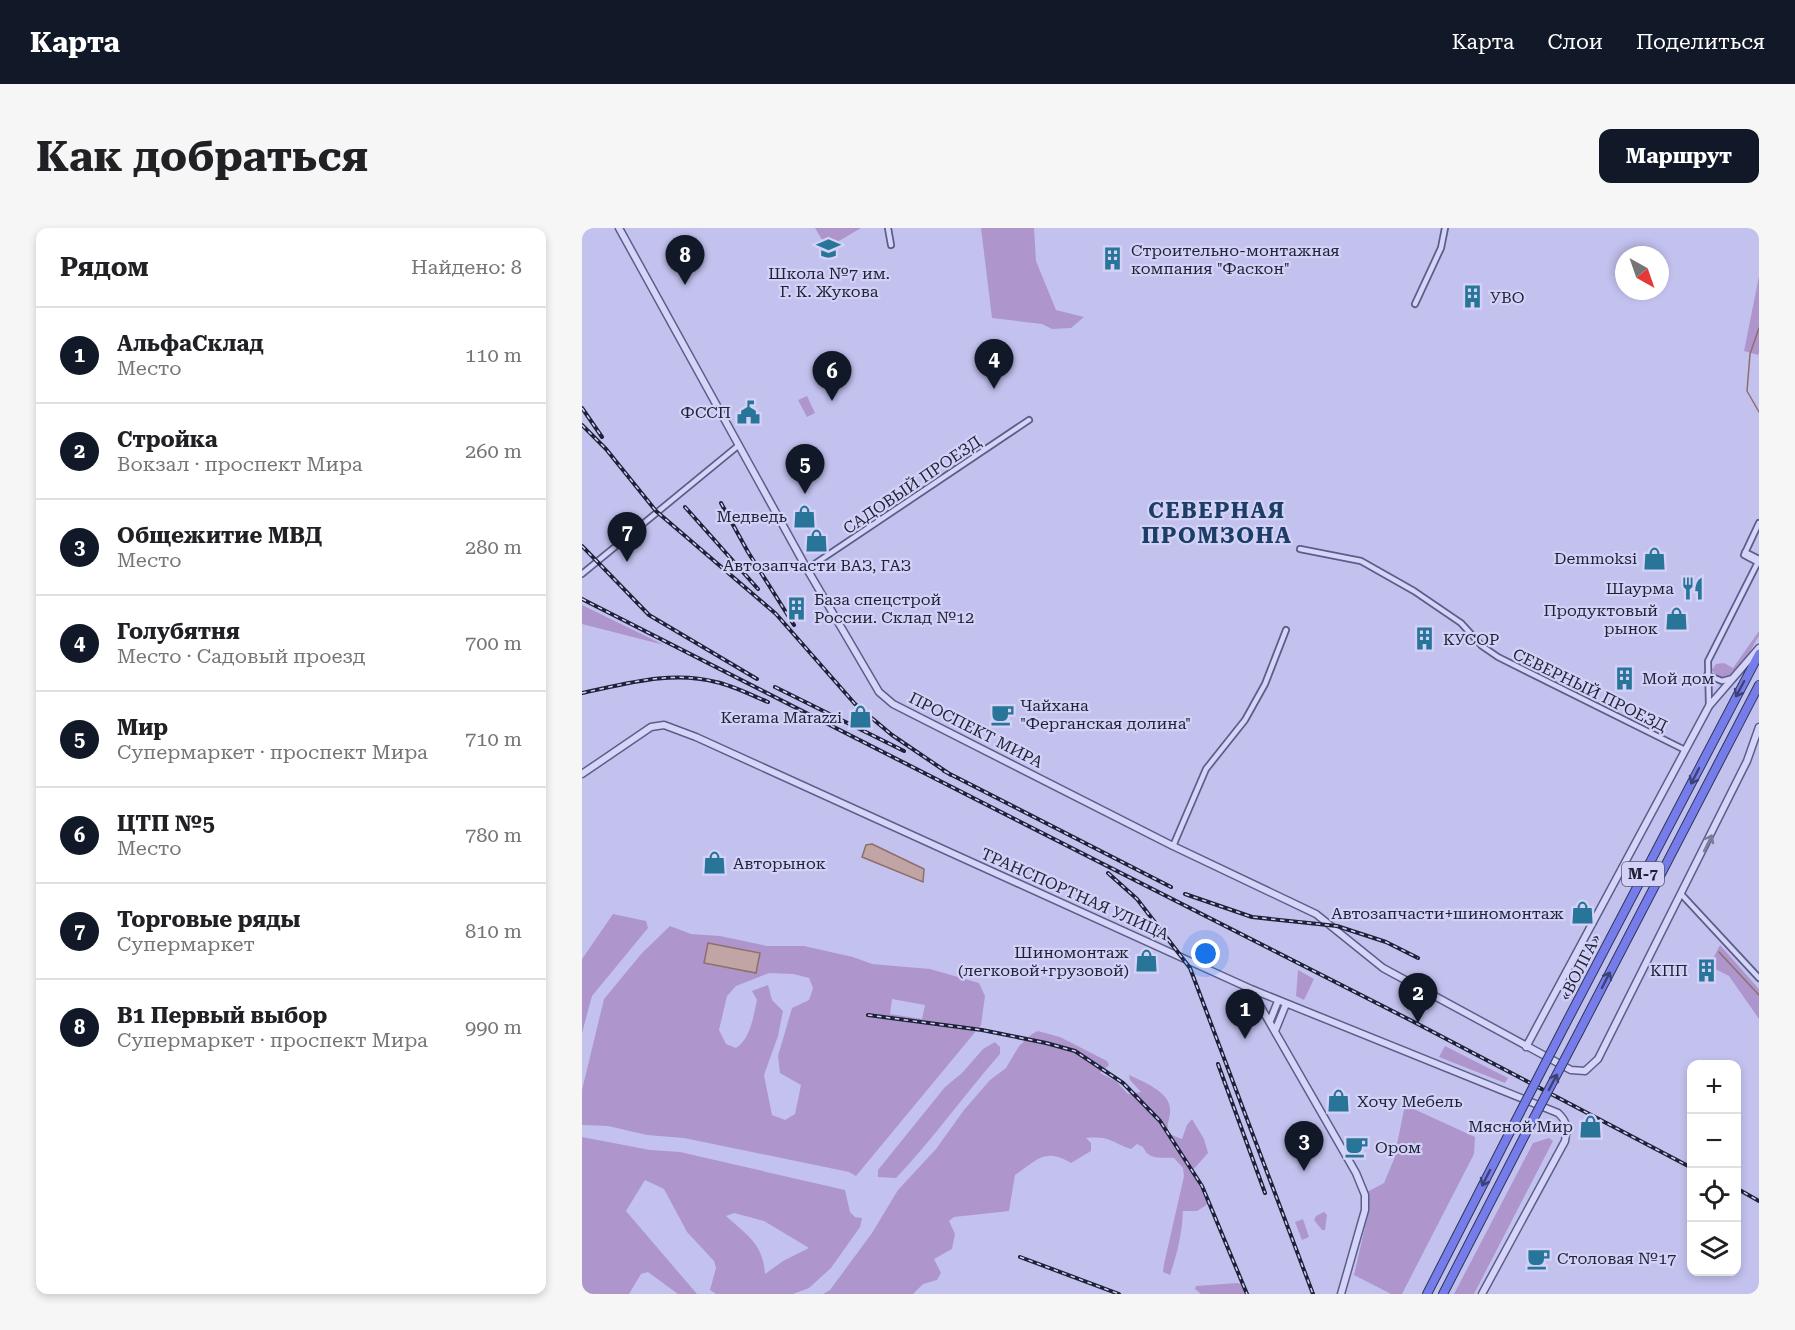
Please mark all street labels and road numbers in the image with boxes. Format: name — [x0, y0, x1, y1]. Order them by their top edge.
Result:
street label: САДОВЫЙ ПРОЕЗД — [840, 432, 985, 538]
street label: СЕВЕРНЫЙ ПРОЕЗД — [1510, 644, 1670, 736]
street label: ПРОСПЕКТ МИРА — [906, 688, 1047, 772]
street label: ТРАНСПОРТНАЯ УЛИЦА — [978, 844, 1173, 944]
road number: М-7 — [1622, 862, 1664, 886]
street label: «ВОЛГА» — [1555, 931, 1605, 1003]

